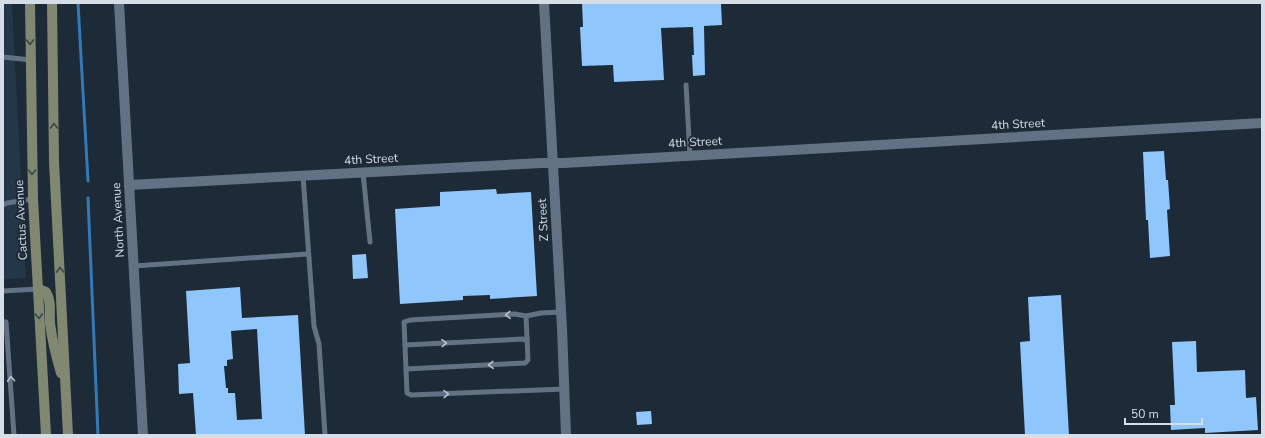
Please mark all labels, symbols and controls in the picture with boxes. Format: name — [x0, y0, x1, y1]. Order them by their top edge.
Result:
one-way arrow — [26, 39, 35, 45]
street label: 4th Street — [991, 115, 1046, 133]
one-way arrow — [50, 123, 58, 129]
street label: 4th Street — [668, 133, 723, 151]
street label: 4th Street — [344, 150, 399, 168]
one-way arrow — [28, 169, 36, 175]
street label: Cactus Avenue — [11, 179, 31, 261]
street label: North Avenue — [108, 182, 128, 258]
street label: Z Street — [534, 197, 552, 242]
one-way arrow — [56, 267, 64, 273]
one-way arrow — [505, 310, 511, 319]
one-way arrow — [35, 313, 44, 319]
one-way arrow — [441, 339, 447, 347]
one-way arrow — [488, 360, 494, 369]
one-way arrow — [6, 376, 15, 382]
one-way arrow — [443, 390, 449, 398]
scale bar — [1125, 400, 1202, 426]
text: 50 m — [1131, 406, 1159, 422]

